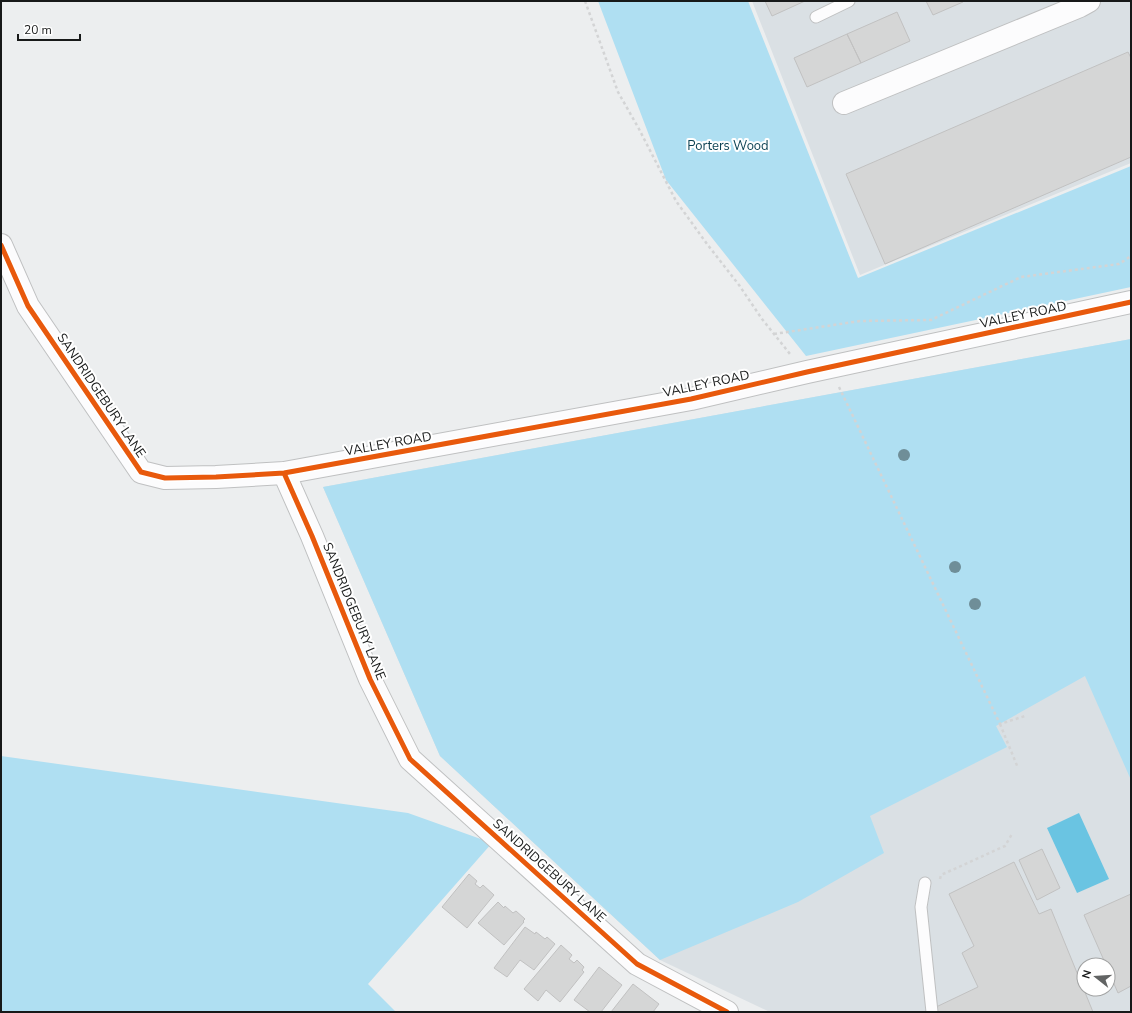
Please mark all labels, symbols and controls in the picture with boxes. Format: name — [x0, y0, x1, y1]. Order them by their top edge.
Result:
scale bar — [18, 16, 80, 42]
text: 20 m — [24, 22, 52, 38]
park label: Porters Wood — [687, 137, 769, 155]
street label: VALLEY ROAD — [977, 297, 1068, 333]
street label: SANDRIDGEBURY LANE — [53, 330, 150, 461]
street label: VALLEY ROAD — [660, 366, 751, 402]
street label: VALLEY ROAD — [342, 427, 433, 461]
street label: SANDRIDGEBURY LANE — [318, 540, 390, 683]
street label: SANDRIDGEBURY LANE — [489, 815, 610, 927]
north arrow — [1076, 957, 1116, 997]
text: N — [1079, 968, 1095, 980]

